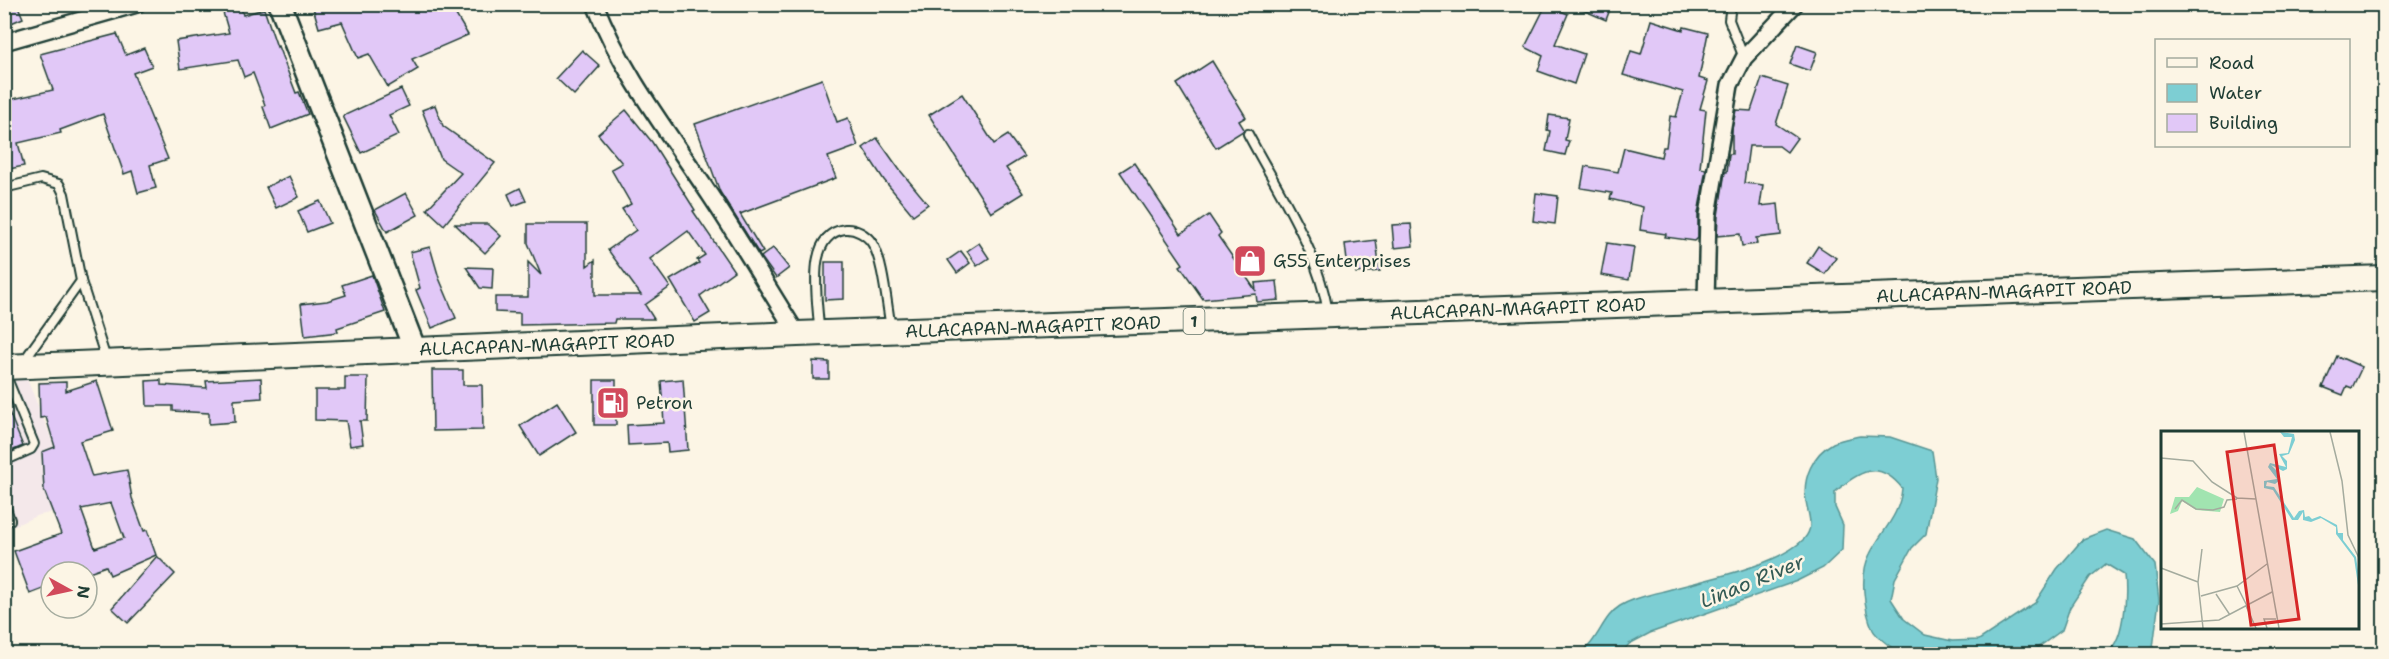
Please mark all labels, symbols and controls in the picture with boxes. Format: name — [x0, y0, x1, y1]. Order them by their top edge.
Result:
legend — [2155, 39, 2350, 147]
text: Road — [2209, 51, 2254, 75]
text: Water — [2209, 81, 2262, 105]
text: Building — [2209, 111, 2278, 135]
shop icon: G55 Enterprises — [1232, 243, 1268, 279]
place label: G55 Enterprises — [1273, 249, 1411, 273]
street label: ALLACAPAN-MAGAPIT ROAD — [1876, 276, 2133, 308]
street label: ALLACAPAN-MAGAPIT ROAD — [1390, 293, 1647, 325]
road number: 1 — [1184, 308, 1204, 334]
street label: ALLACAPAN-MAGAPIT ROAD — [905, 311, 1162, 343]
street label: ALLACAPAN-MAGAPIT ROAD — [419, 329, 676, 361]
fuel station icon: Petron — [595, 385, 631, 421]
place label: Petron — [636, 391, 693, 415]
inset map — [2161, 431, 2359, 629]
water label: Linao River — [1696, 548, 1808, 614]
north arrow — [39, 560, 99, 620]
text: N — [72, 584, 95, 600]

